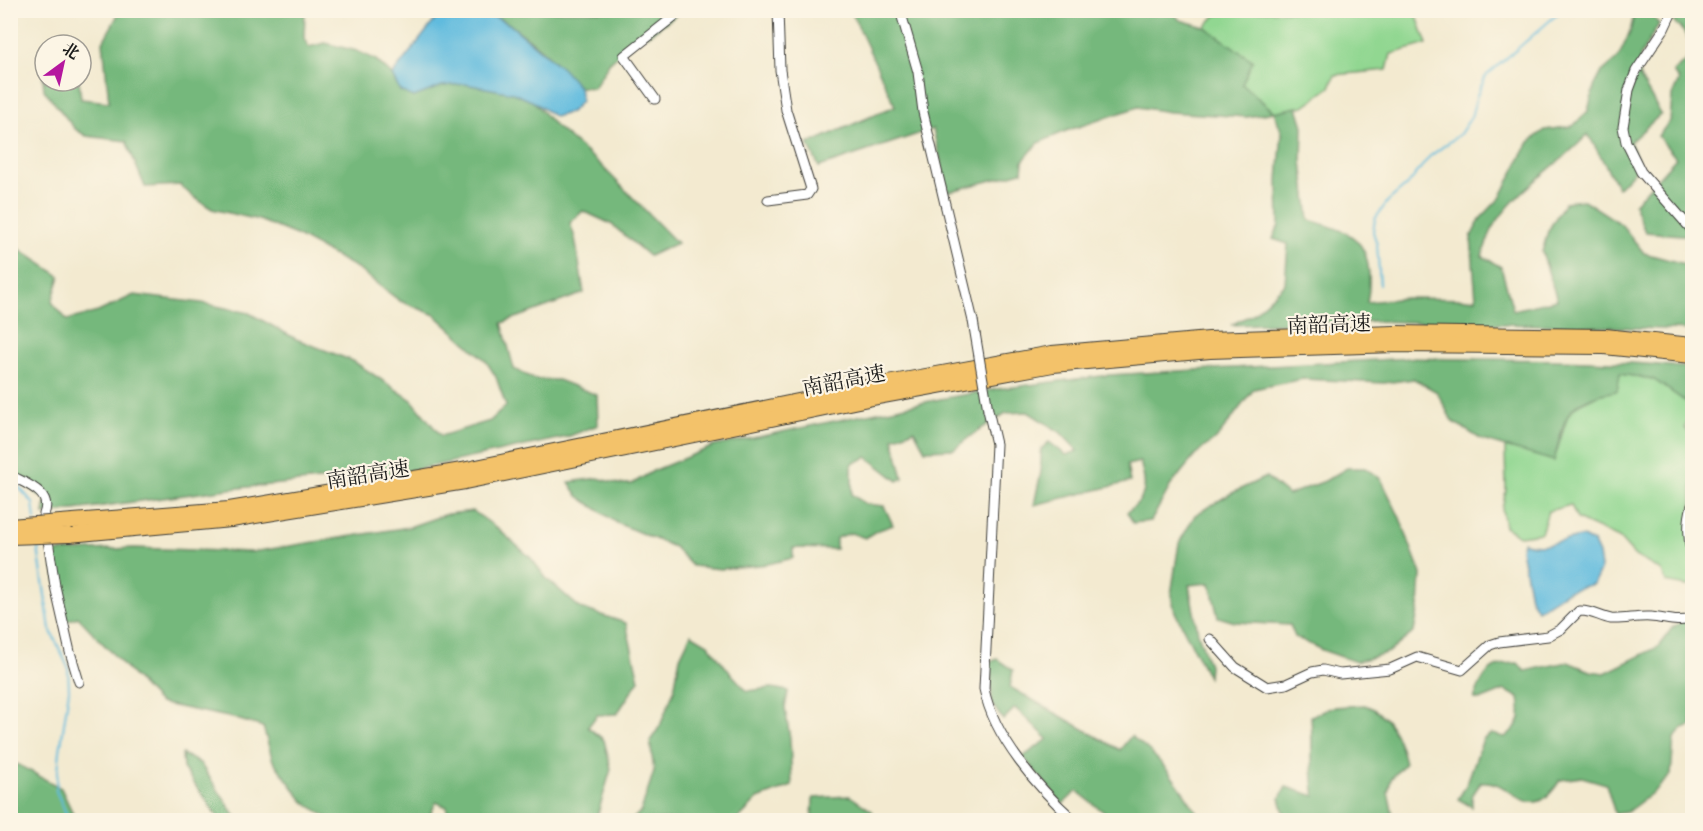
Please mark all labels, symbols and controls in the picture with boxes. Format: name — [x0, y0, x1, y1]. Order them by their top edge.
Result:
north arrow — [33, 33, 93, 93]
text: 北 — [59, 39, 82, 63]
street label: 南韶高速 — [1287, 312, 1371, 338]
street label: 南韶高速 — [800, 362, 887, 400]
street label: 南韶高速 — [325, 457, 411, 493]

